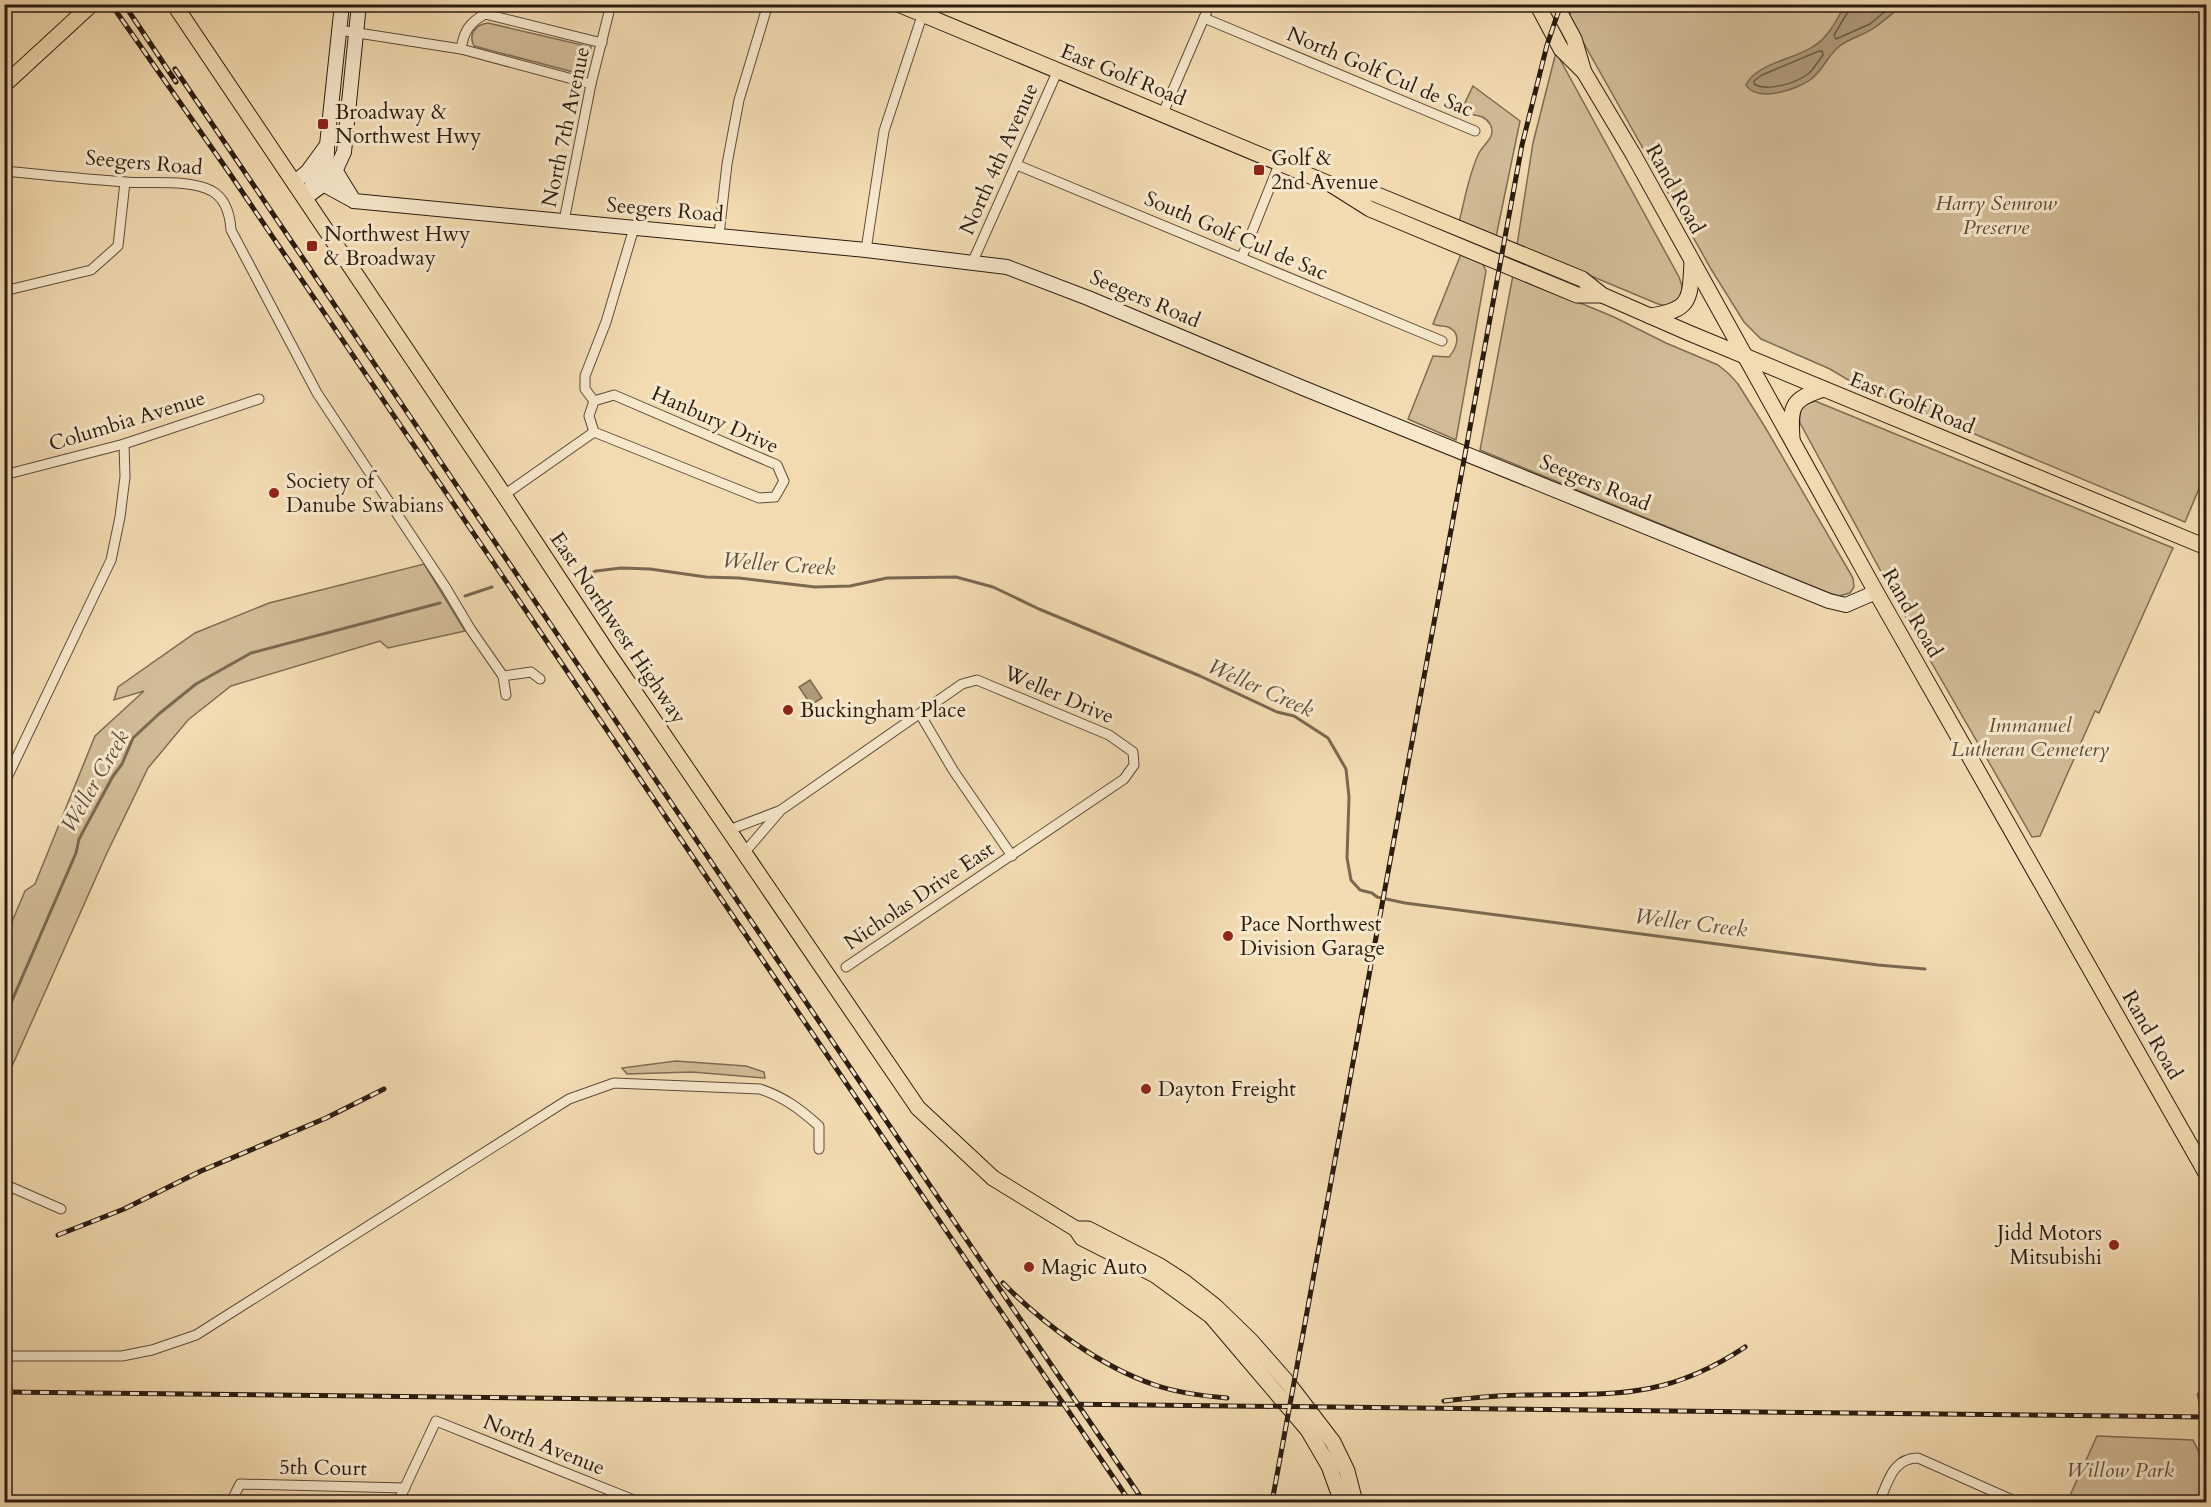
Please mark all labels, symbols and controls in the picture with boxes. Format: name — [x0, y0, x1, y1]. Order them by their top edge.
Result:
street label: North Golf Cul de Sac — [1282, 20, 1478, 124]
street label: East Golf Road — [1056, 37, 1190, 113]
street label: North 7th Avenue — [535, 44, 597, 210]
street label: North 4th Avenue — [953, 78, 1045, 240]
place label: Broadway & Northwest Hwy — [335, 98, 481, 151]
marker: Broadway & Northwest Hwy — [316, 117, 330, 131]
street label: Rand Road — [1638, 139, 1712, 239]
street label: Seegers Road — [84, 143, 204, 183]
place label: Golf & 2nd Avenue — [1271, 144, 1379, 197]
marker: Golf & 2nd Avenue — [1252, 163, 1266, 177]
street label: South Golf Cul de Sac — [1140, 184, 1332, 288]
park label: Harry Semrow Preserve — [1935, 189, 2057, 242]
street label: Seegers Road — [605, 190, 725, 230]
place label: Northwest Hwy & Broadway — [324, 220, 470, 273]
marker: Northwest Hwy & Broadway — [305, 239, 319, 253]
street label: Seegers Road — [1085, 263, 1205, 335]
street label: East Golf Road — [1845, 365, 1979, 441]
street label: Hanbury Drive — [647, 379, 783, 461]
street label: Columbia Avenue — [45, 383, 209, 459]
street label: Seegers Road — [1535, 448, 1655, 518]
place label: Society of Danube Swabians — [286, 467, 444, 520]
marker: Society of Danube Swabians — [267, 486, 281, 500]
street label: East Northwest Highway — [543, 526, 693, 730]
water label: Weller Creek — [722, 545, 837, 583]
street label: Rand Road — [1875, 563, 1949, 663]
water label: Weller Creek — [1203, 651, 1319, 725]
street label: Weller Drive — [999, 658, 1119, 731]
place label: Buckingham Place — [800, 696, 966, 725]
marker: Buckingham Place — [781, 703, 795, 717]
park label: Immanuel Lutheran Cemetery — [1951, 711, 2109, 764]
water label: Weller Creek — [54, 724, 136, 837]
street label: Nicholas Drive East — [838, 835, 1000, 957]
water label: Weller Creek — [1633, 901, 1749, 945]
place label: Pace Northwest Division Garage — [1240, 910, 1385, 963]
marker: Pace Northwest Division Garage — [1221, 929, 1235, 943]
street label: Rand Road — [2115, 985, 2189, 1085]
place label: Dayton Freight — [1158, 1075, 1296, 1104]
marker: Dayton Freight — [1139, 1082, 1153, 1096]
place label: Jidd Motors Mitsubishi — [1994, 1219, 2102, 1272]
marker: Jidd Motors Mitsubishi — [2107, 1238, 2121, 1252]
place label: Magic Auto — [1041, 1253, 1147, 1282]
marker: Magic Auto — [1022, 1260, 1036, 1274]
street label: North Avenue — [479, 1407, 609, 1483]
street label: 5th Court — [279, 1453, 367, 1483]
park label: Willow Park — [2066, 1456, 2174, 1485]

